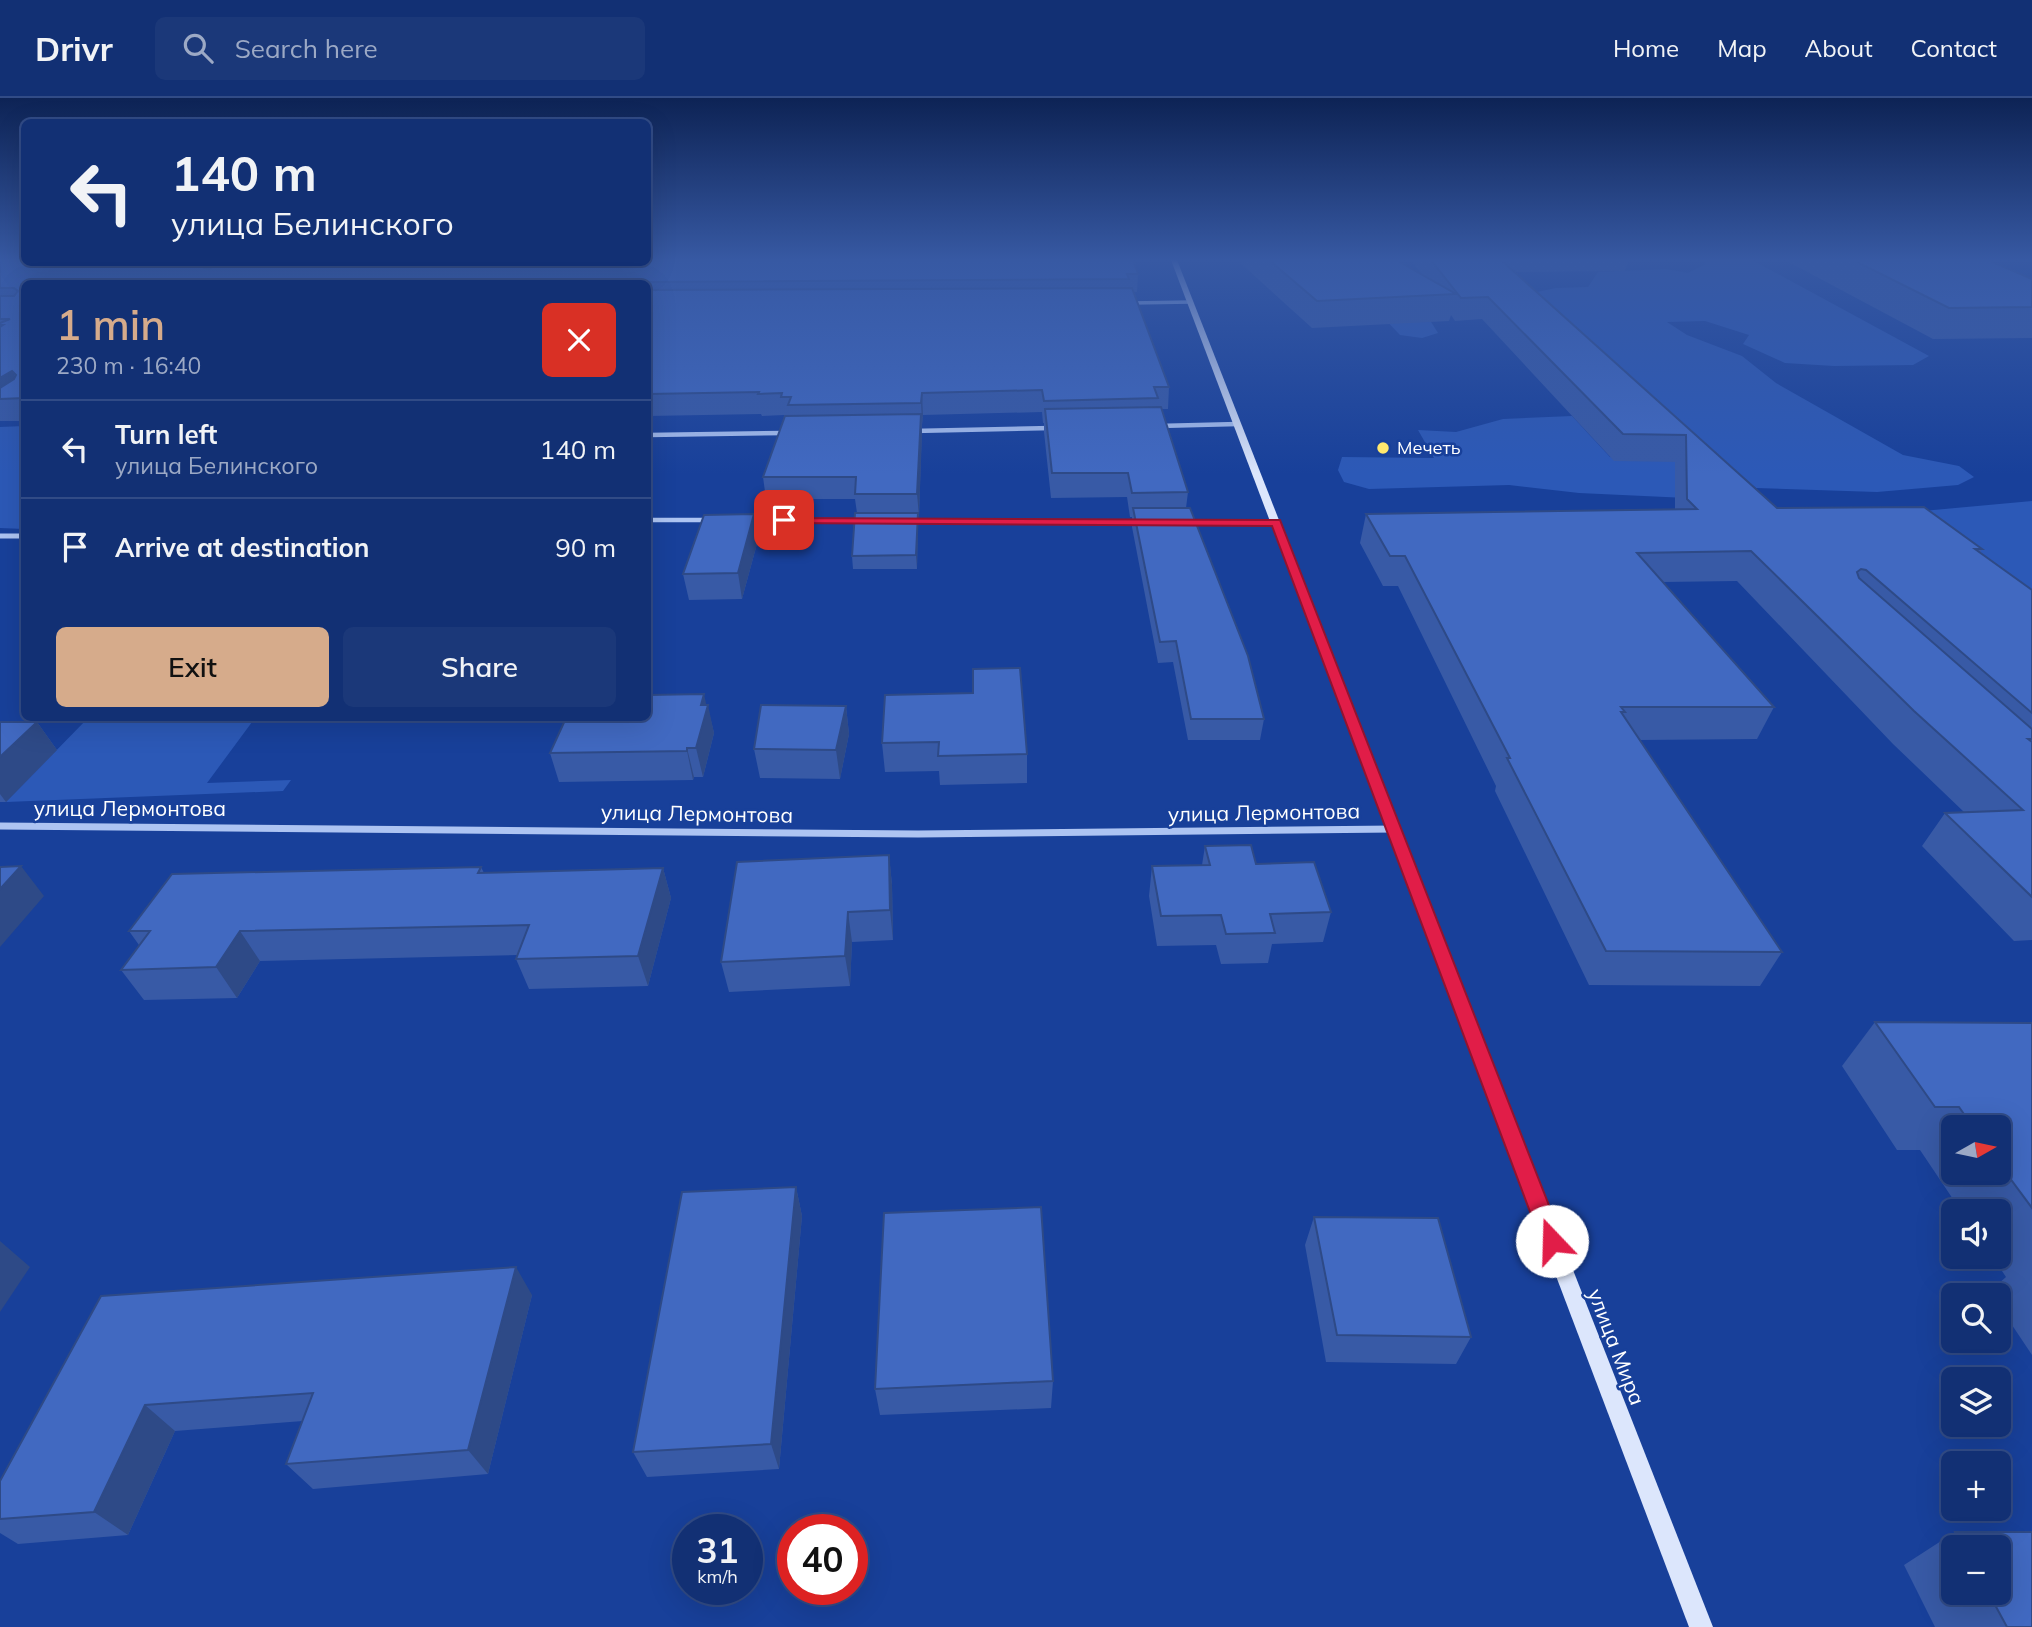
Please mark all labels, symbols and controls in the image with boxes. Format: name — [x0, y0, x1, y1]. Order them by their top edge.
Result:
search box — [155, 17, 645, 80]
text: Drivr — [35, 28, 113, 69]
icon: search — [179, 29, 217, 67]
text: Search here — [235, 32, 378, 65]
text: Home — [1613, 33, 1679, 63]
text: Map — [1717, 33, 1767, 63]
text: About — [1805, 33, 1873, 63]
text: Contact — [1911, 33, 1997, 63]
text: 140 m — [171, 142, 317, 203]
icon: left — [56, 147, 147, 238]
text: улица Белинского — [171, 203, 454, 243]
text: 1 min — [56, 298, 165, 351]
button: close — [542, 303, 616, 377]
text: 230 m · 16:40 — [56, 351, 201, 380]
text: Turn left — [115, 418, 217, 451]
icon: left — [56, 430, 94, 468]
text: 140 m — [540, 433, 616, 466]
place label: Мечеть — [1397, 436, 1461, 459]
marker: Мечеть — [1375, 440, 1391, 456]
text: улица Белинского — [115, 451, 318, 480]
pin — [754, 490, 814, 550]
icon: arrive — [765, 501, 803, 539]
icon: arrive — [56, 528, 94, 566]
text: Arrive at destination — [115, 531, 370, 564]
text: 90 m — [555, 531, 616, 564]
button: Exit — [56, 627, 329, 707]
button: Share — [343, 627, 616, 707]
street label: улица Лермонтова — [34, 795, 226, 821]
street label: улица Лермонтова — [1168, 797, 1360, 827]
street label: улица Лермонтова — [601, 798, 793, 828]
north arrow — [1941, 1115, 2011, 1185]
map controls — [1941, 1115, 2011, 1605]
button: sound — [1941, 1199, 2011, 1269]
position arrow — [1515, 1204, 1589, 1278]
button: search — [1941, 1283, 2011, 1353]
street label: улица Мира — [1583, 1285, 1651, 1409]
button: layers — [1941, 1367, 2011, 1437]
button: + — [1941, 1451, 2011, 1521]
speed limit sign: 40 — [777, 1514, 868, 1605]
text: 31 — [696, 1528, 739, 1572]
button: − — [1941, 1535, 2011, 1605]
text: km/h — [697, 1565, 738, 1588]

